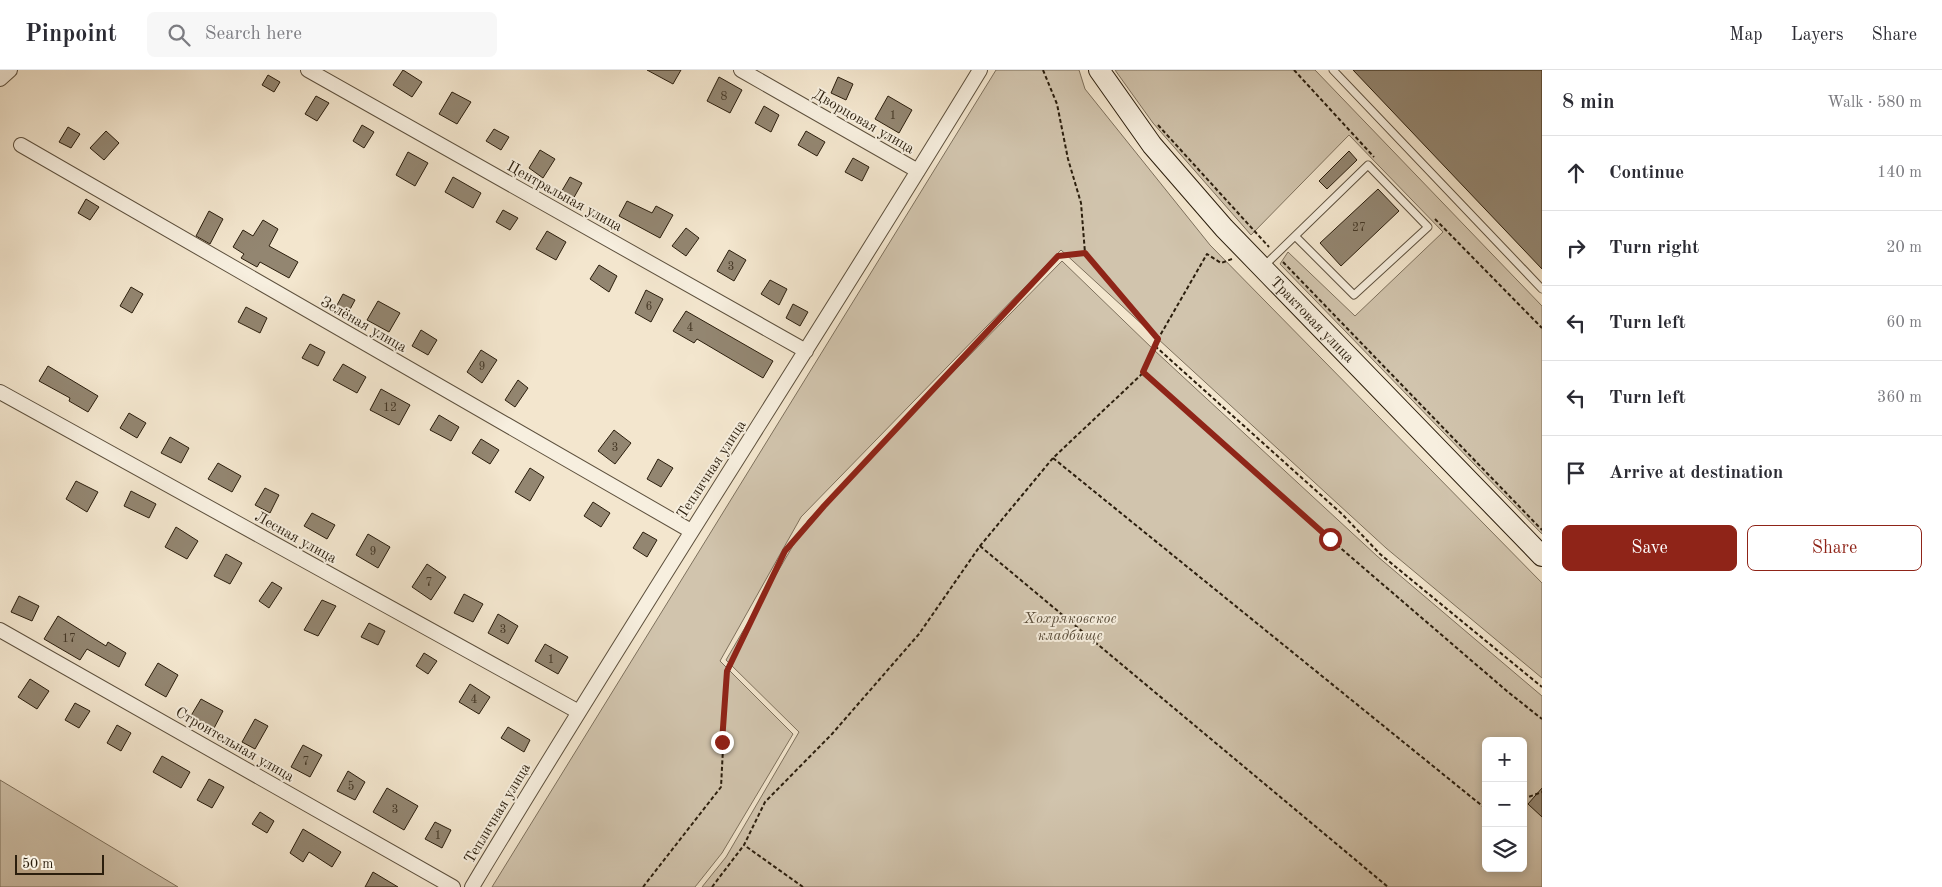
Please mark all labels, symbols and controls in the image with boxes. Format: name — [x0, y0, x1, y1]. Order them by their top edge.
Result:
search box — [147, 12, 497, 57]
icon: search — [165, 21, 193, 49]
text: Pinpoint — [25, 23, 117, 47]
text: Search here — [205, 25, 302, 44]
text: Map — [1729, 26, 1763, 44]
text: Layers — [1791, 26, 1843, 44]
text: Share — [1871, 26, 1917, 44]
street label: Дворцовая улица — [810, 87, 917, 158]
house number: 8 — [721, 91, 728, 103]
text: 8 min — [1562, 92, 1615, 113]
text: Walk · 580 m — [1827, 95, 1922, 111]
house number: 1 — [890, 110, 896, 122]
street label: Центральная улица — [504, 159, 625, 235]
icon: ahead — [1562, 159, 1590, 187]
text: Continue — [1609, 164, 1684, 183]
text: 140 m — [1877, 165, 1922, 181]
house number: 27 — [1352, 222, 1366, 234]
icon: right — [1562, 234, 1590, 262]
text: Turn right — [1609, 239, 1699, 258]
text: 20 m — [1886, 240, 1922, 256]
house number: 3 — [728, 261, 734, 273]
street label: Трактовая улица — [1267, 275, 1357, 367]
street label: Зелёная улица — [318, 295, 409, 356]
house number: 6 — [646, 301, 653, 313]
icon: left — [1562, 309, 1590, 337]
text: Turn left — [1609, 314, 1686, 333]
text: 60 m — [1886, 315, 1922, 331]
house number: 4 — [687, 322, 694, 334]
house number: 9 — [479, 361, 485, 373]
icon: left — [1562, 384, 1590, 412]
text: Turn left — [1609, 389, 1686, 408]
text: 360 m — [1877, 390, 1922, 406]
house number: 12 — [383, 402, 397, 414]
street label: Тепличная улица — [675, 417, 750, 522]
house number: 3 — [612, 442, 618, 454]
icon: arrive — [1562, 459, 1590, 487]
text: Arrive at destination — [1609, 464, 1783, 483]
street label: Лесная улица — [252, 510, 339, 567]
button: Save — [1562, 525, 1737, 571]
button: Share — [1747, 525, 1922, 571]
route start — [1319, 528, 1342, 551]
house number: 9 — [370, 546, 376, 558]
house number: 7 — [426, 577, 432, 589]
park label: Хохряковское кладбище — [1023, 612, 1117, 644]
house number: 3 — [500, 624, 506, 636]
house number: 17 — [62, 633, 76, 645]
house number: 1 — [548, 654, 554, 666]
house number: 4 — [471, 694, 478, 706]
street label: Строительная улица — [172, 705, 297, 786]
route end — [711, 731, 734, 754]
map controls — [1482, 737, 1527, 872]
button: + — [1482, 737, 1527, 782]
house number: 7 — [303, 756, 309, 768]
street label: Тепличная улица — [463, 761, 534, 866]
house number: 5 — [348, 780, 355, 793]
button: − — [1482, 782, 1527, 827]
house number: 3 — [392, 804, 398, 816]
button: layers — [1482, 827, 1527, 872]
house number: 1 — [435, 830, 441, 842]
scale bar — [15, 852, 104, 875]
text: 50 m — [22, 857, 53, 871]

